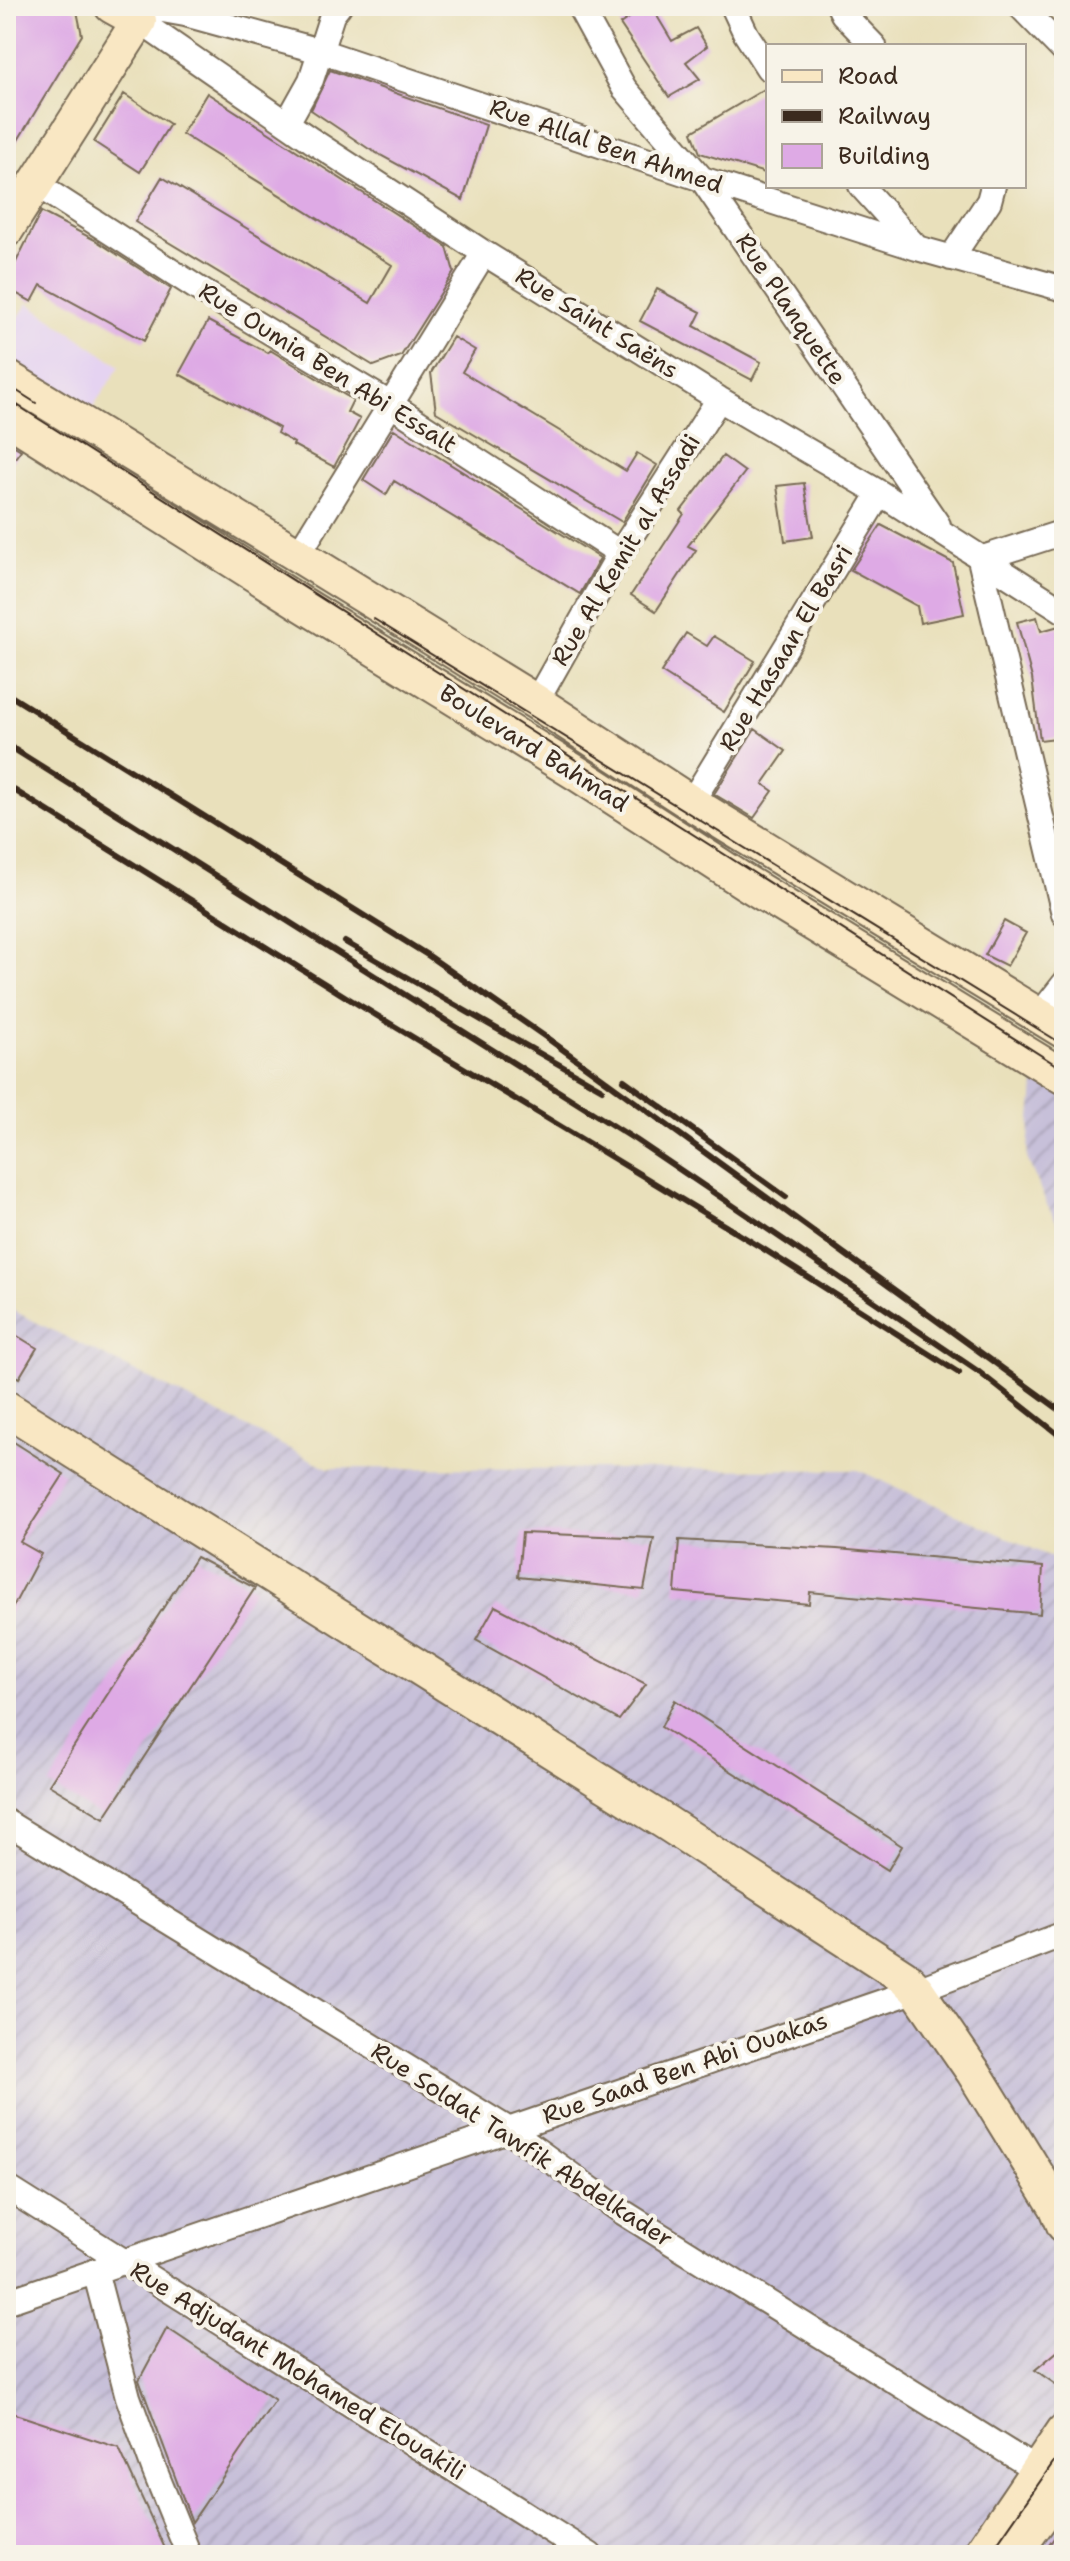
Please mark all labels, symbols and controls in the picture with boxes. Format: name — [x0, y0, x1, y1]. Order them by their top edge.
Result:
legend — [766, 44, 1026, 188]
text: Road — [838, 60, 898, 92]
street label: Rue Allal Ben Ahmed — [485, 91, 727, 201]
text: Railway — [838, 100, 931, 132]
text: Building — [838, 140, 930, 172]
street label: Rue Planquette — [728, 227, 854, 391]
street label: Rue Saint Saëns — [509, 260, 685, 386]
street label: Rue Oumia Ben Abi Essalt — [193, 275, 463, 461]
street label: Rue Al Kemit al Assadi — [544, 428, 708, 672]
street label: Rue Hasaan El Basri — [712, 539, 860, 757]
street label: Boulevard Bahmad — [433, 677, 635, 819]
street label: Rue Saad Ben Abi Ouakas — [538, 2004, 832, 2132]
street label: Rue Soldat Tawfik Abdelkader — [365, 2035, 679, 2255]
street label: Rue Adjudant Mohamed Elouakili — [124, 2254, 472, 2488]

